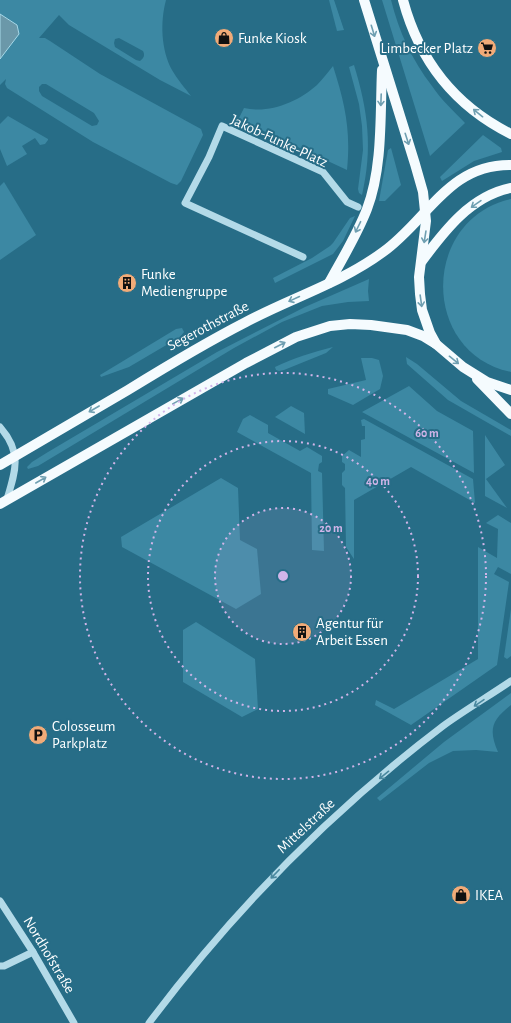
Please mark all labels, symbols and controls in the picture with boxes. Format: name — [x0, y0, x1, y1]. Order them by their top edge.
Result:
one-way arrow — [370, 24, 377, 37]
shop icon: Funke Kiosk — [213, 27, 235, 49]
place label: Funke Kiosk — [238, 31, 307, 46]
supermarket icon: Limbecker Platz — [476, 37, 498, 59]
place label: Limbecker Platz — [380, 41, 473, 56]
one-way arrow — [377, 93, 385, 106]
one-way arrow — [473, 108, 484, 117]
street label: Jakob-Funke-Platz — [228, 112, 330, 170]
one-way arrow — [404, 132, 411, 145]
one-way arrow — [470, 200, 481, 208]
one-way arrow — [354, 221, 362, 233]
one-way arrow — [421, 230, 429, 243]
place label: Funke Mediengruppe — [141, 267, 228, 299]
building icon: Funke Mediengruppe — [116, 272, 138, 294]
one-way arrow — [417, 295, 425, 308]
one-way arrow — [288, 296, 300, 304]
street label: Segerothstraße — [165, 298, 251, 354]
one-way arrow — [274, 341, 286, 348]
one-way arrow — [448, 355, 459, 364]
one-way arrow — [172, 397, 184, 405]
one-way arrow — [88, 406, 100, 414]
text: 60 m — [415, 427, 439, 439]
one-way arrow — [35, 475, 47, 483]
text: 40 m — [366, 475, 390, 487]
text: 20 m — [319, 522, 343, 534]
centre of rings — [276, 569, 290, 583]
place label: Agentur für Arbeit Essen — [316, 616, 388, 648]
building icon: Agentur für Arbeit Essen — [291, 621, 313, 643]
one-way arrow — [473, 699, 484, 707]
place label: Colosseum Parkplatz — [52, 719, 115, 751]
parking icon: Colosseum Parkplatz — [27, 724, 49, 746]
one-way arrow — [378, 770, 389, 779]
street label: Mittelstraße — [274, 796, 338, 856]
one-way arrow — [270, 869, 279, 879]
shop icon: IKEA — [450, 884, 472, 906]
place label: IKEA — [475, 888, 503, 903]
street label: Nordhofstraße — [20, 914, 78, 996]

